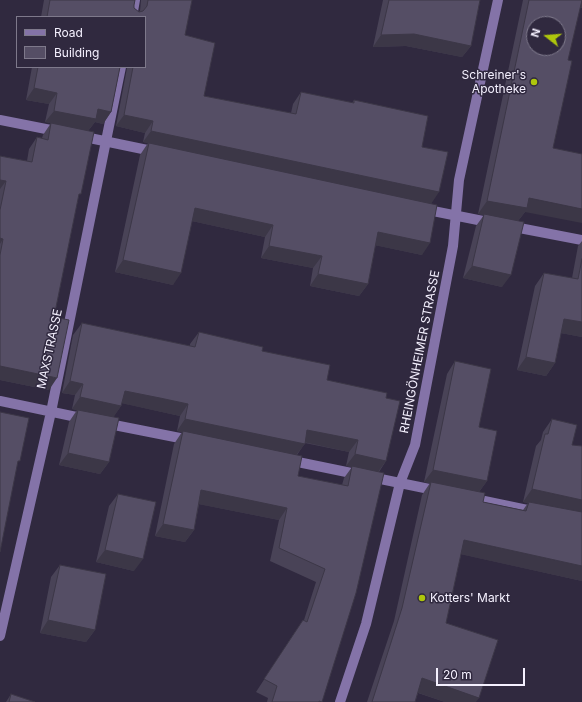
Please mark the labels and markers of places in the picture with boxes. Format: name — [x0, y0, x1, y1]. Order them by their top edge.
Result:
place label: Schreiner's Apotheke — [462, 68, 526, 96]
marker: Schreiner's Apotheke — [529, 77, 539, 87]
place label: Kotters' Markt — [430, 591, 510, 605]
marker: Kotters' Markt — [417, 593, 427, 603]

